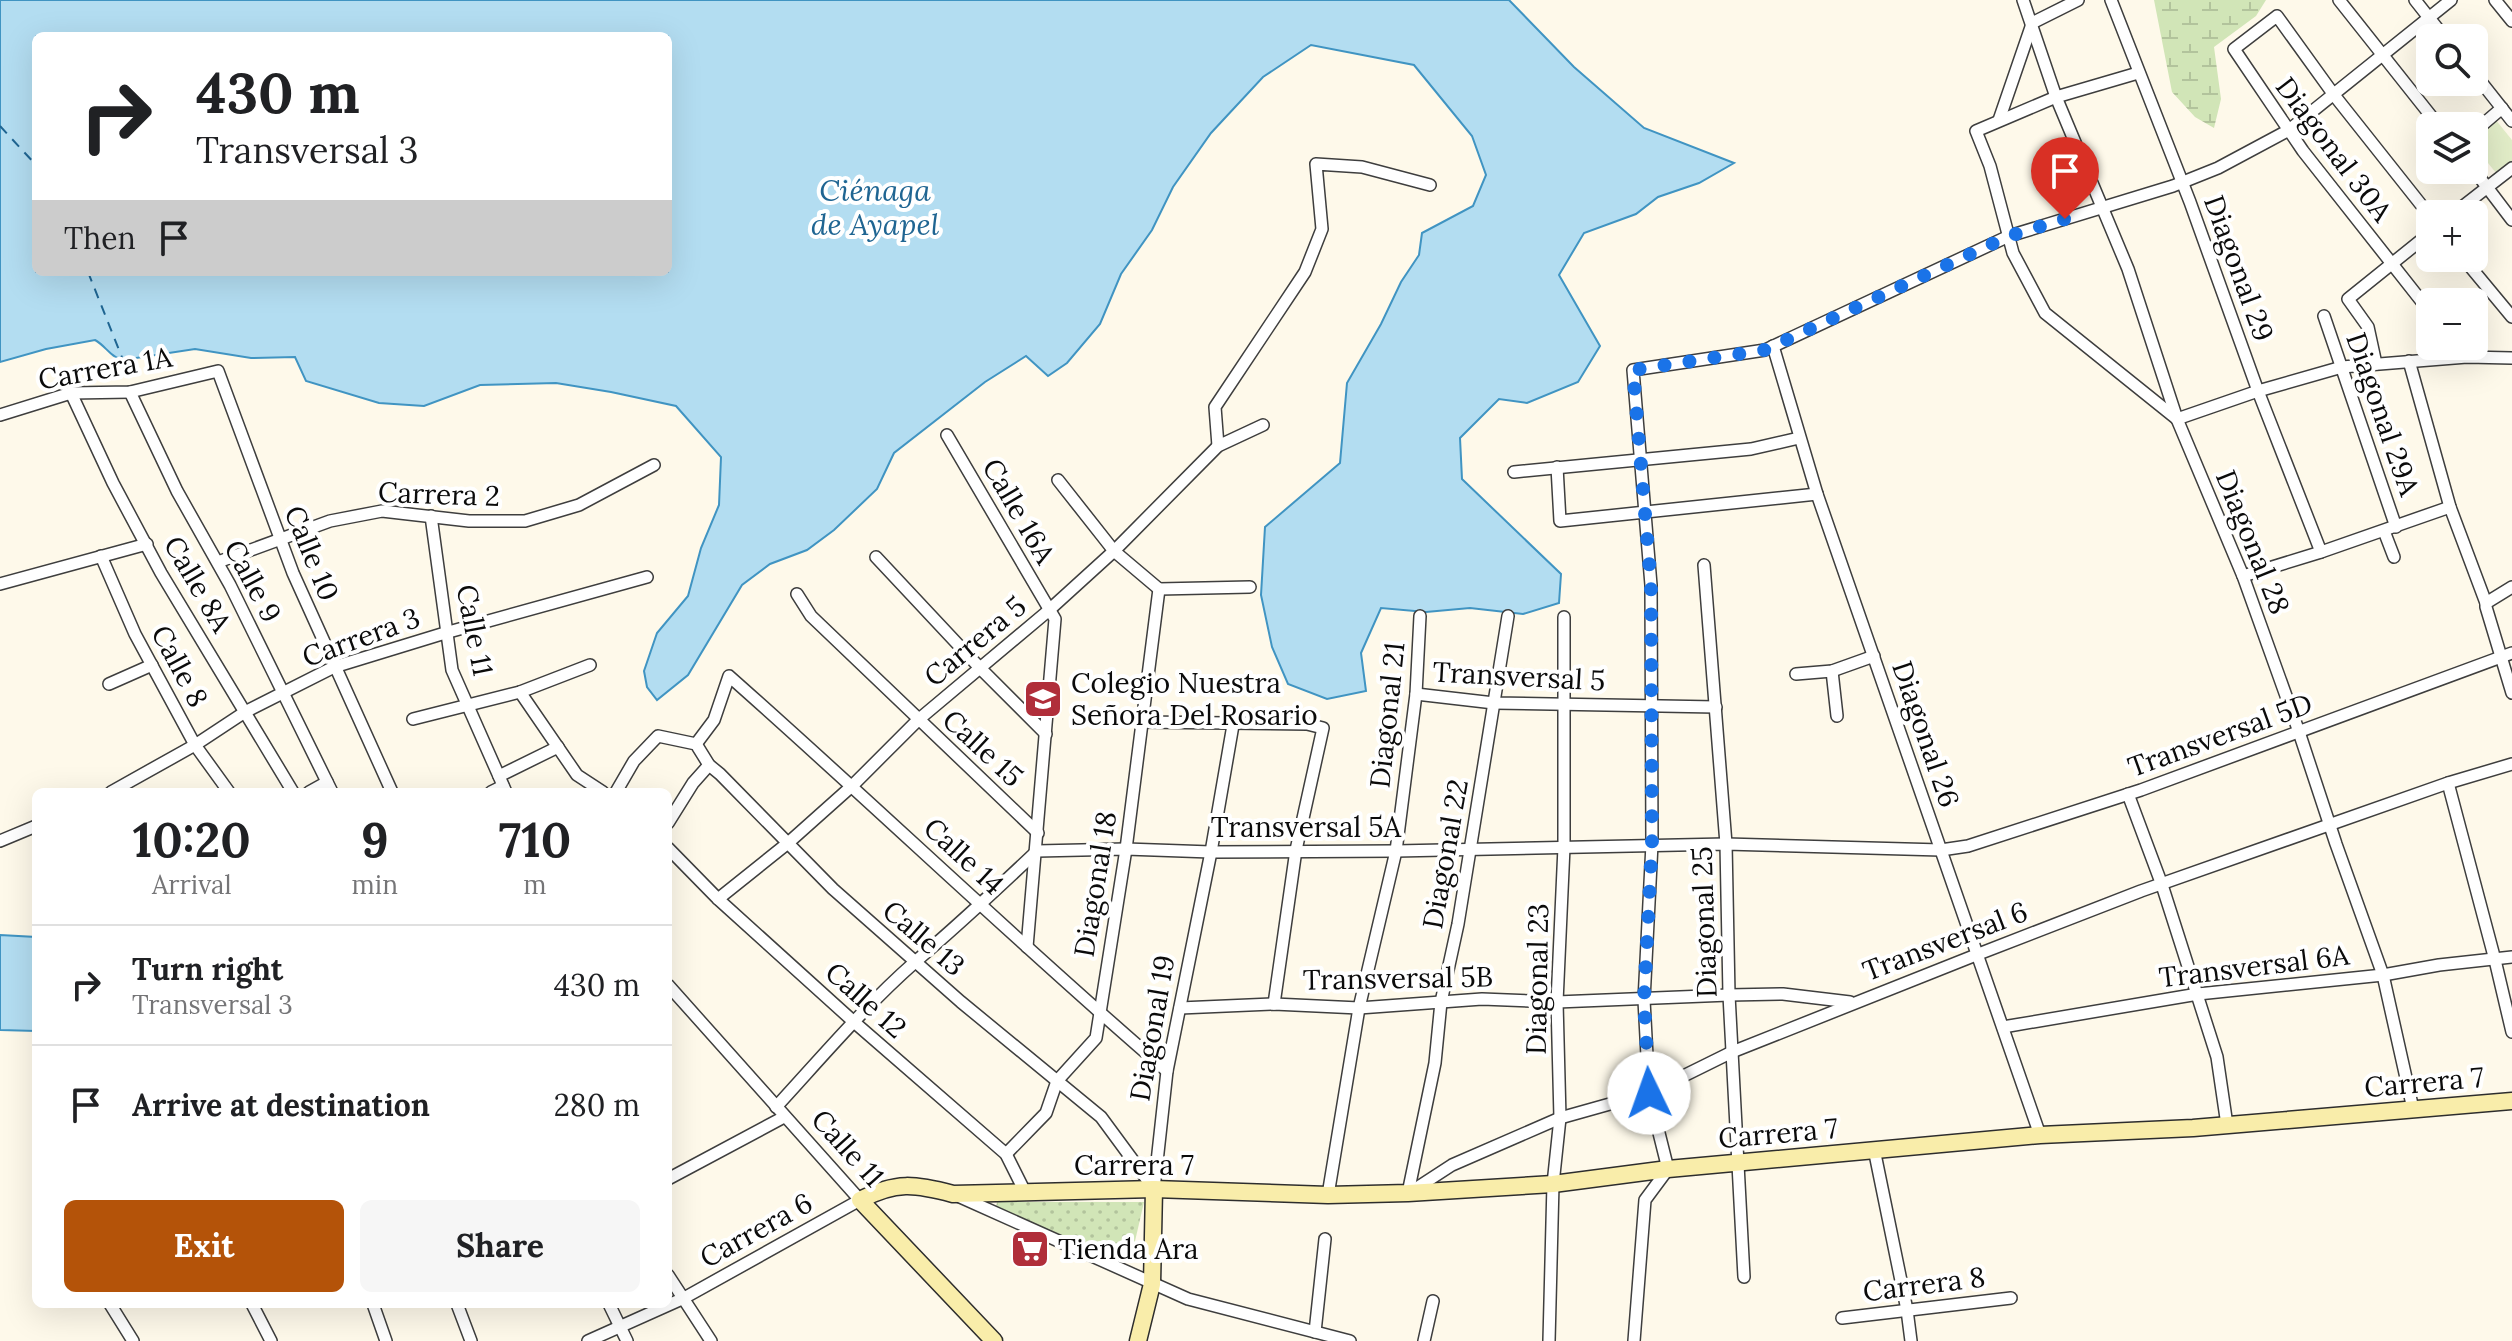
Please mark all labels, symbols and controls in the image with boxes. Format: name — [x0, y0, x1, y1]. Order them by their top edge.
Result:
map controls — [2416, 24, 2488, 360]
button: search — [2416, 24, 2488, 96]
text: 430 m — [196, 57, 360, 128]
icon: right — [64, 64, 168, 168]
street label: Diagonal 30A — [2268, 70, 2400, 229]
button: layers — [2416, 112, 2488, 184]
text: Transversal 3 — [196, 127, 419, 173]
pin — [2031, 137, 2099, 219]
icon: arrive — [2043, 149, 2087, 193]
water label: Ciénaga de Ayapel — [811, 171, 940, 243]
street label: Diagonal 29 — [2196, 190, 2282, 346]
button: + — [2416, 200, 2488, 272]
icon: arrive — [152, 216, 196, 260]
text: Then — [64, 219, 136, 257]
button: − — [2416, 288, 2488, 360]
street label: Diagonal 29A — [2338, 328, 2428, 501]
street label: Carrera 1A — [35, 338, 175, 397]
street label: Calle 16A — [974, 452, 1064, 571]
street label: Diagonal 28 — [2208, 465, 2298, 619]
street label: Carrera 2 — [377, 474, 501, 514]
street label: Calle 10 — [277, 500, 347, 606]
street label: Calle 8A — [156, 530, 240, 639]
street label: Calle 9 — [216, 534, 290, 628]
street label: Calle 11 — [449, 581, 501, 679]
street label: Carrera 5 — [917, 588, 1033, 694]
street label: Carrera 3 — [297, 599, 425, 675]
street label: Calle 8 — [144, 619, 216, 713]
street label: Diagonal 21 — [1361, 640, 1413, 790]
street label: Transversal 5 — [1432, 654, 1606, 698]
street label: Diagonal 26 — [1884, 656, 1968, 812]
place label: Colegio Nuestra Señora Del Rosario — [1071, 665, 1318, 733]
school or university icon: Colegio Nuestra Señora Del Rosario — [1022, 678, 1064, 720]
street label: Transversal 5D — [2123, 685, 2317, 785]
street label: Calle 15 — [935, 702, 1031, 794]
street label: Diagonal 22 — [1414, 776, 1476, 932]
street label: Diagonal 18 — [1066, 808, 1124, 960]
text: 10:20 — [133, 809, 251, 870]
text: 9 — [361, 809, 389, 870]
text: 710 — [499, 809, 571, 870]
street label: Transversal 5A — [1211, 809, 1402, 845]
street label: Calle 14 — [916, 810, 1012, 902]
street label: Diagonal 25 — [1683, 846, 1725, 998]
text: Arrival — [152, 868, 232, 901]
text: min — [352, 868, 398, 901]
text: m — [523, 868, 547, 901]
street label: Calle 13 — [875, 892, 973, 984]
street label: Transversal 6 — [1857, 893, 2033, 989]
street label: Diagonal 23 — [1518, 903, 1556, 1055]
street label: Transversal 6A — [2157, 936, 2352, 996]
text: Turn right — [132, 950, 283, 988]
street label: Diagonal 19 — [1121, 952, 1183, 1104]
street label: Calle 12 — [818, 954, 914, 1046]
street label: Transversal 5B — [1303, 958, 1493, 998]
icon: right — [64, 963, 108, 1007]
text: 430 m — [554, 966, 640, 1004]
text: Transversal 3 — [132, 988, 293, 1021]
position arrow — [1607, 1051, 1691, 1135]
street label: Carrera 7 — [2363, 1059, 2485, 1105]
icon: arrive — [64, 1083, 108, 1127]
text: Arrive at destination — [132, 1086, 430, 1124]
text: 280 m — [554, 1086, 640, 1124]
street label: Calle 11 — [804, 1102, 892, 1194]
street label: Carrera 7 — [1717, 1110, 1839, 1156]
street label: Carrera 7 — [1074, 1147, 1194, 1183]
street label: Carrera 6 — [693, 1184, 819, 1276]
button: Exit — [64, 1200, 344, 1292]
button: Share — [360, 1200, 640, 1292]
supermarket icon: Tienda Ara — [1009, 1228, 1051, 1270]
place label: Tienda Ara — [1058, 1231, 1198, 1267]
street label: Carrera 8 — [1861, 1259, 1987, 1309]

